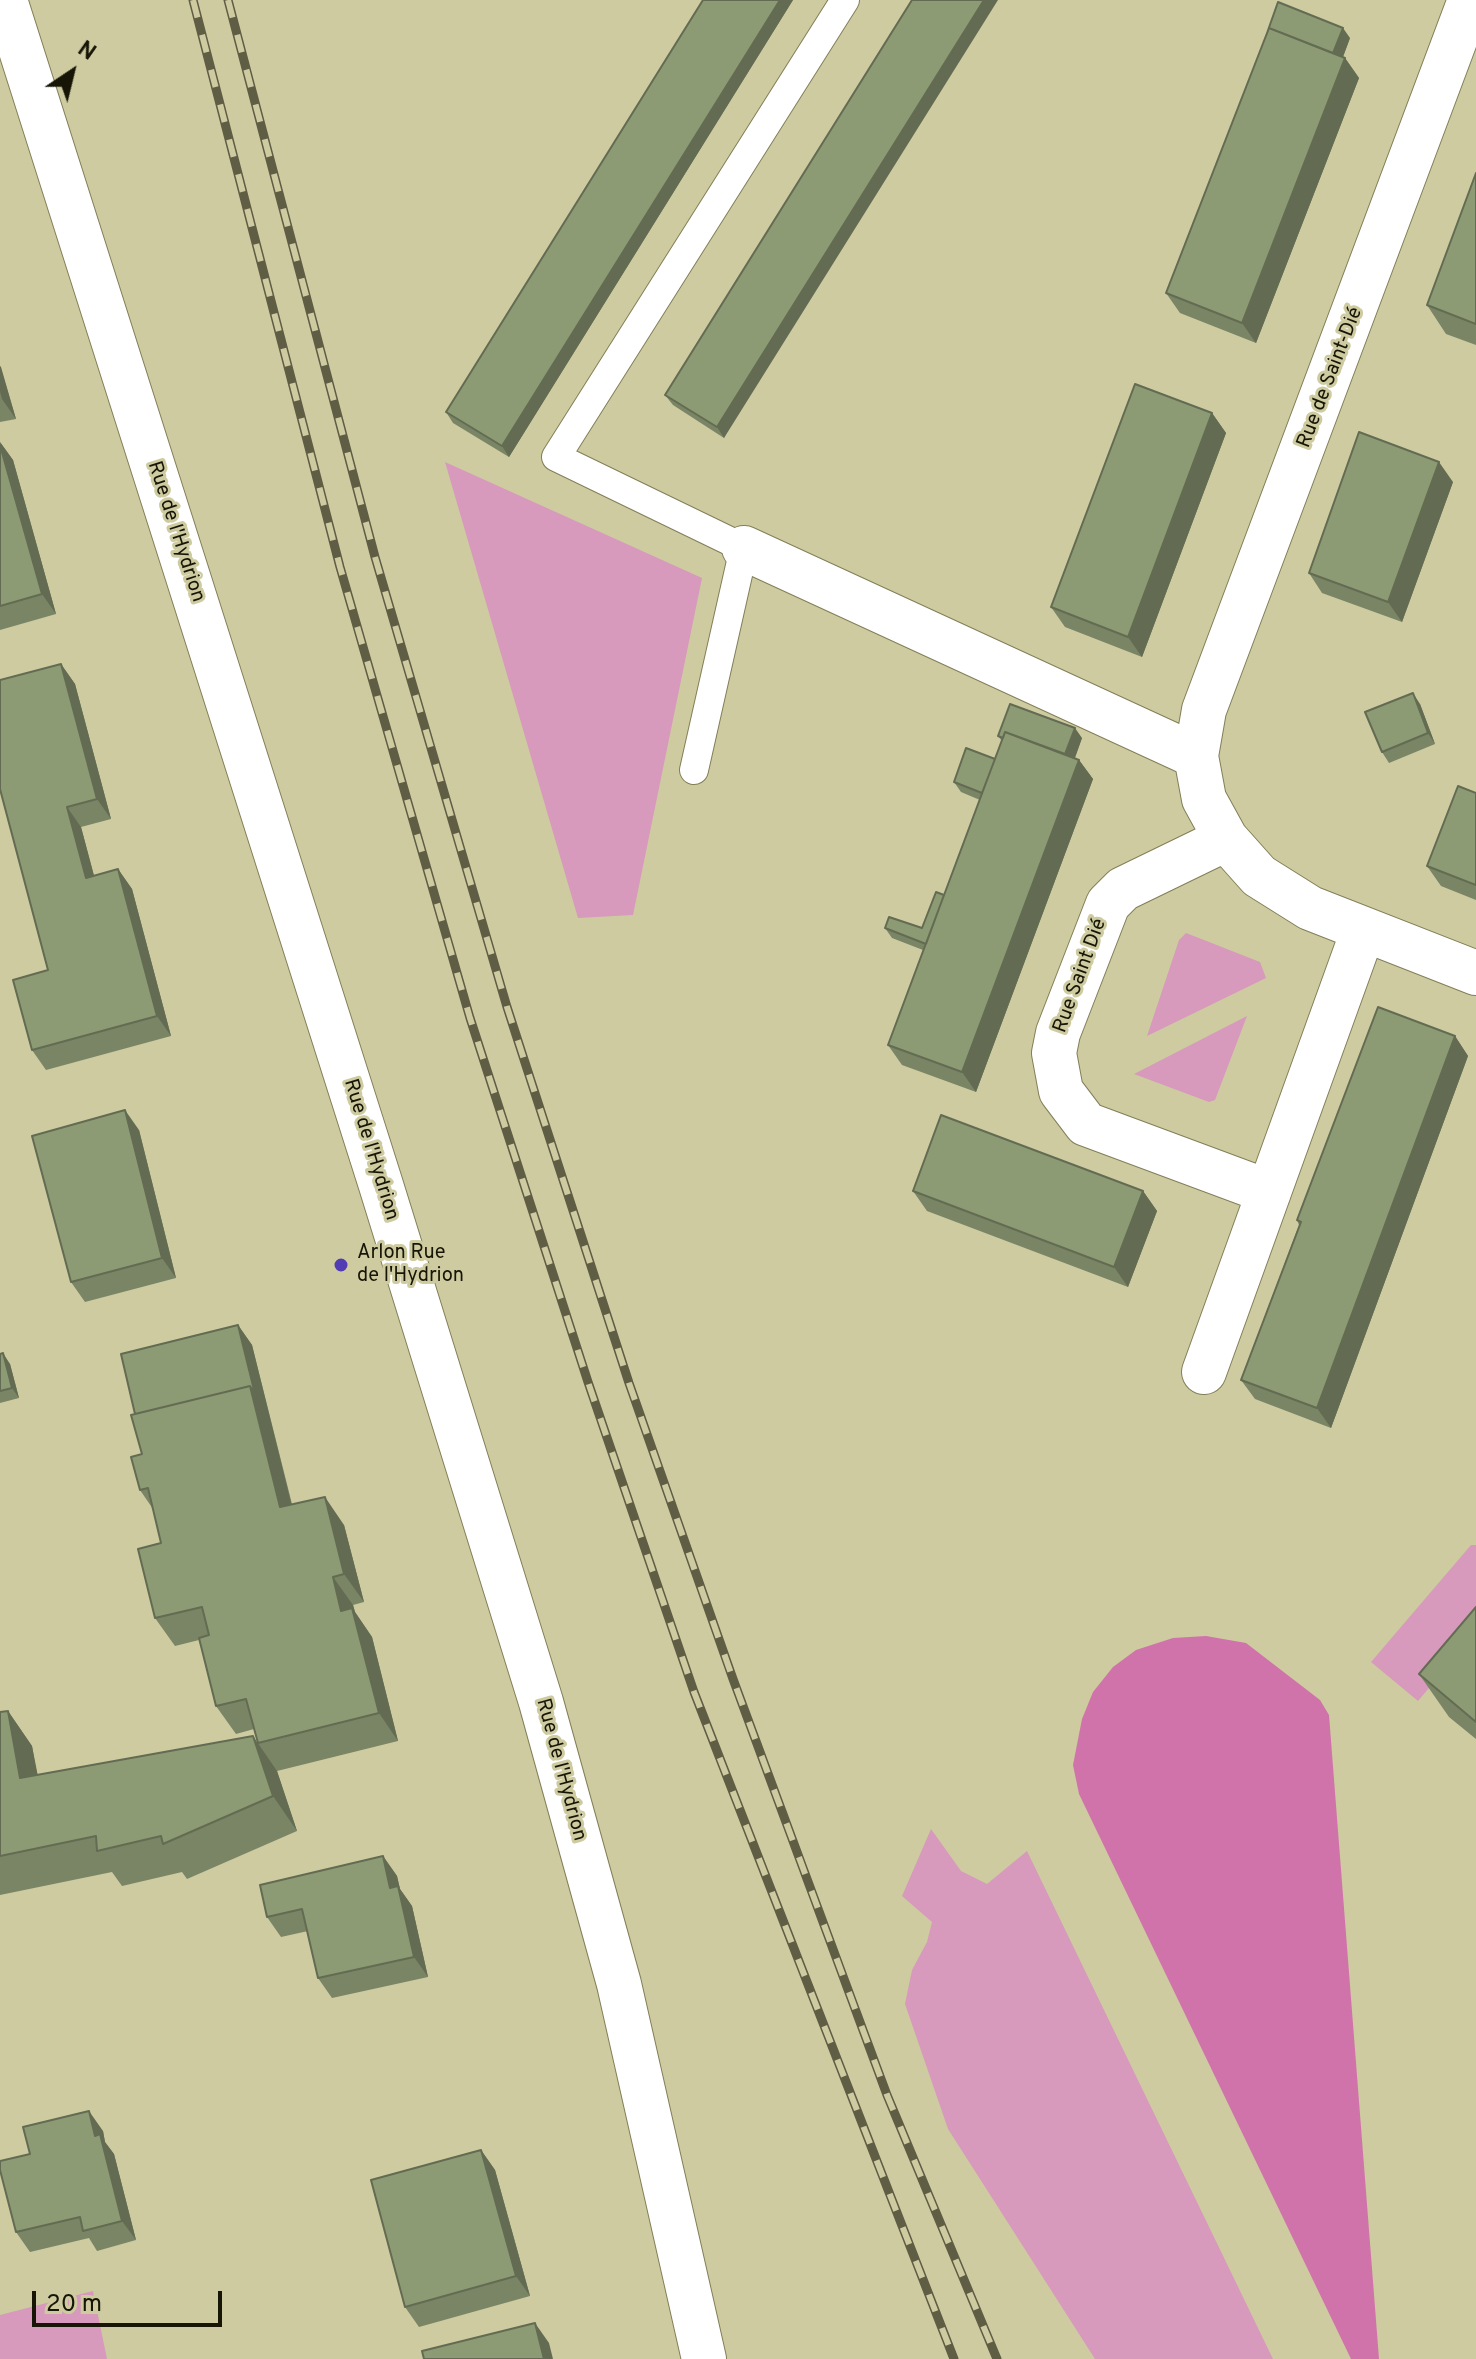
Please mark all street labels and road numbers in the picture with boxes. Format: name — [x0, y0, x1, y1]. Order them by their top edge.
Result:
street label: Rue de Saint-Dié — [1293, 304, 1369, 452]
street label: Rue de l'Hydrion — [141, 459, 209, 605]
street label: Rue Saint Dié — [1049, 916, 1113, 1036]
street label: Rue de l'Hydrion — [337, 1076, 403, 1224]
street label: Rue de l'Hydrion — [529, 1696, 591, 1844]

